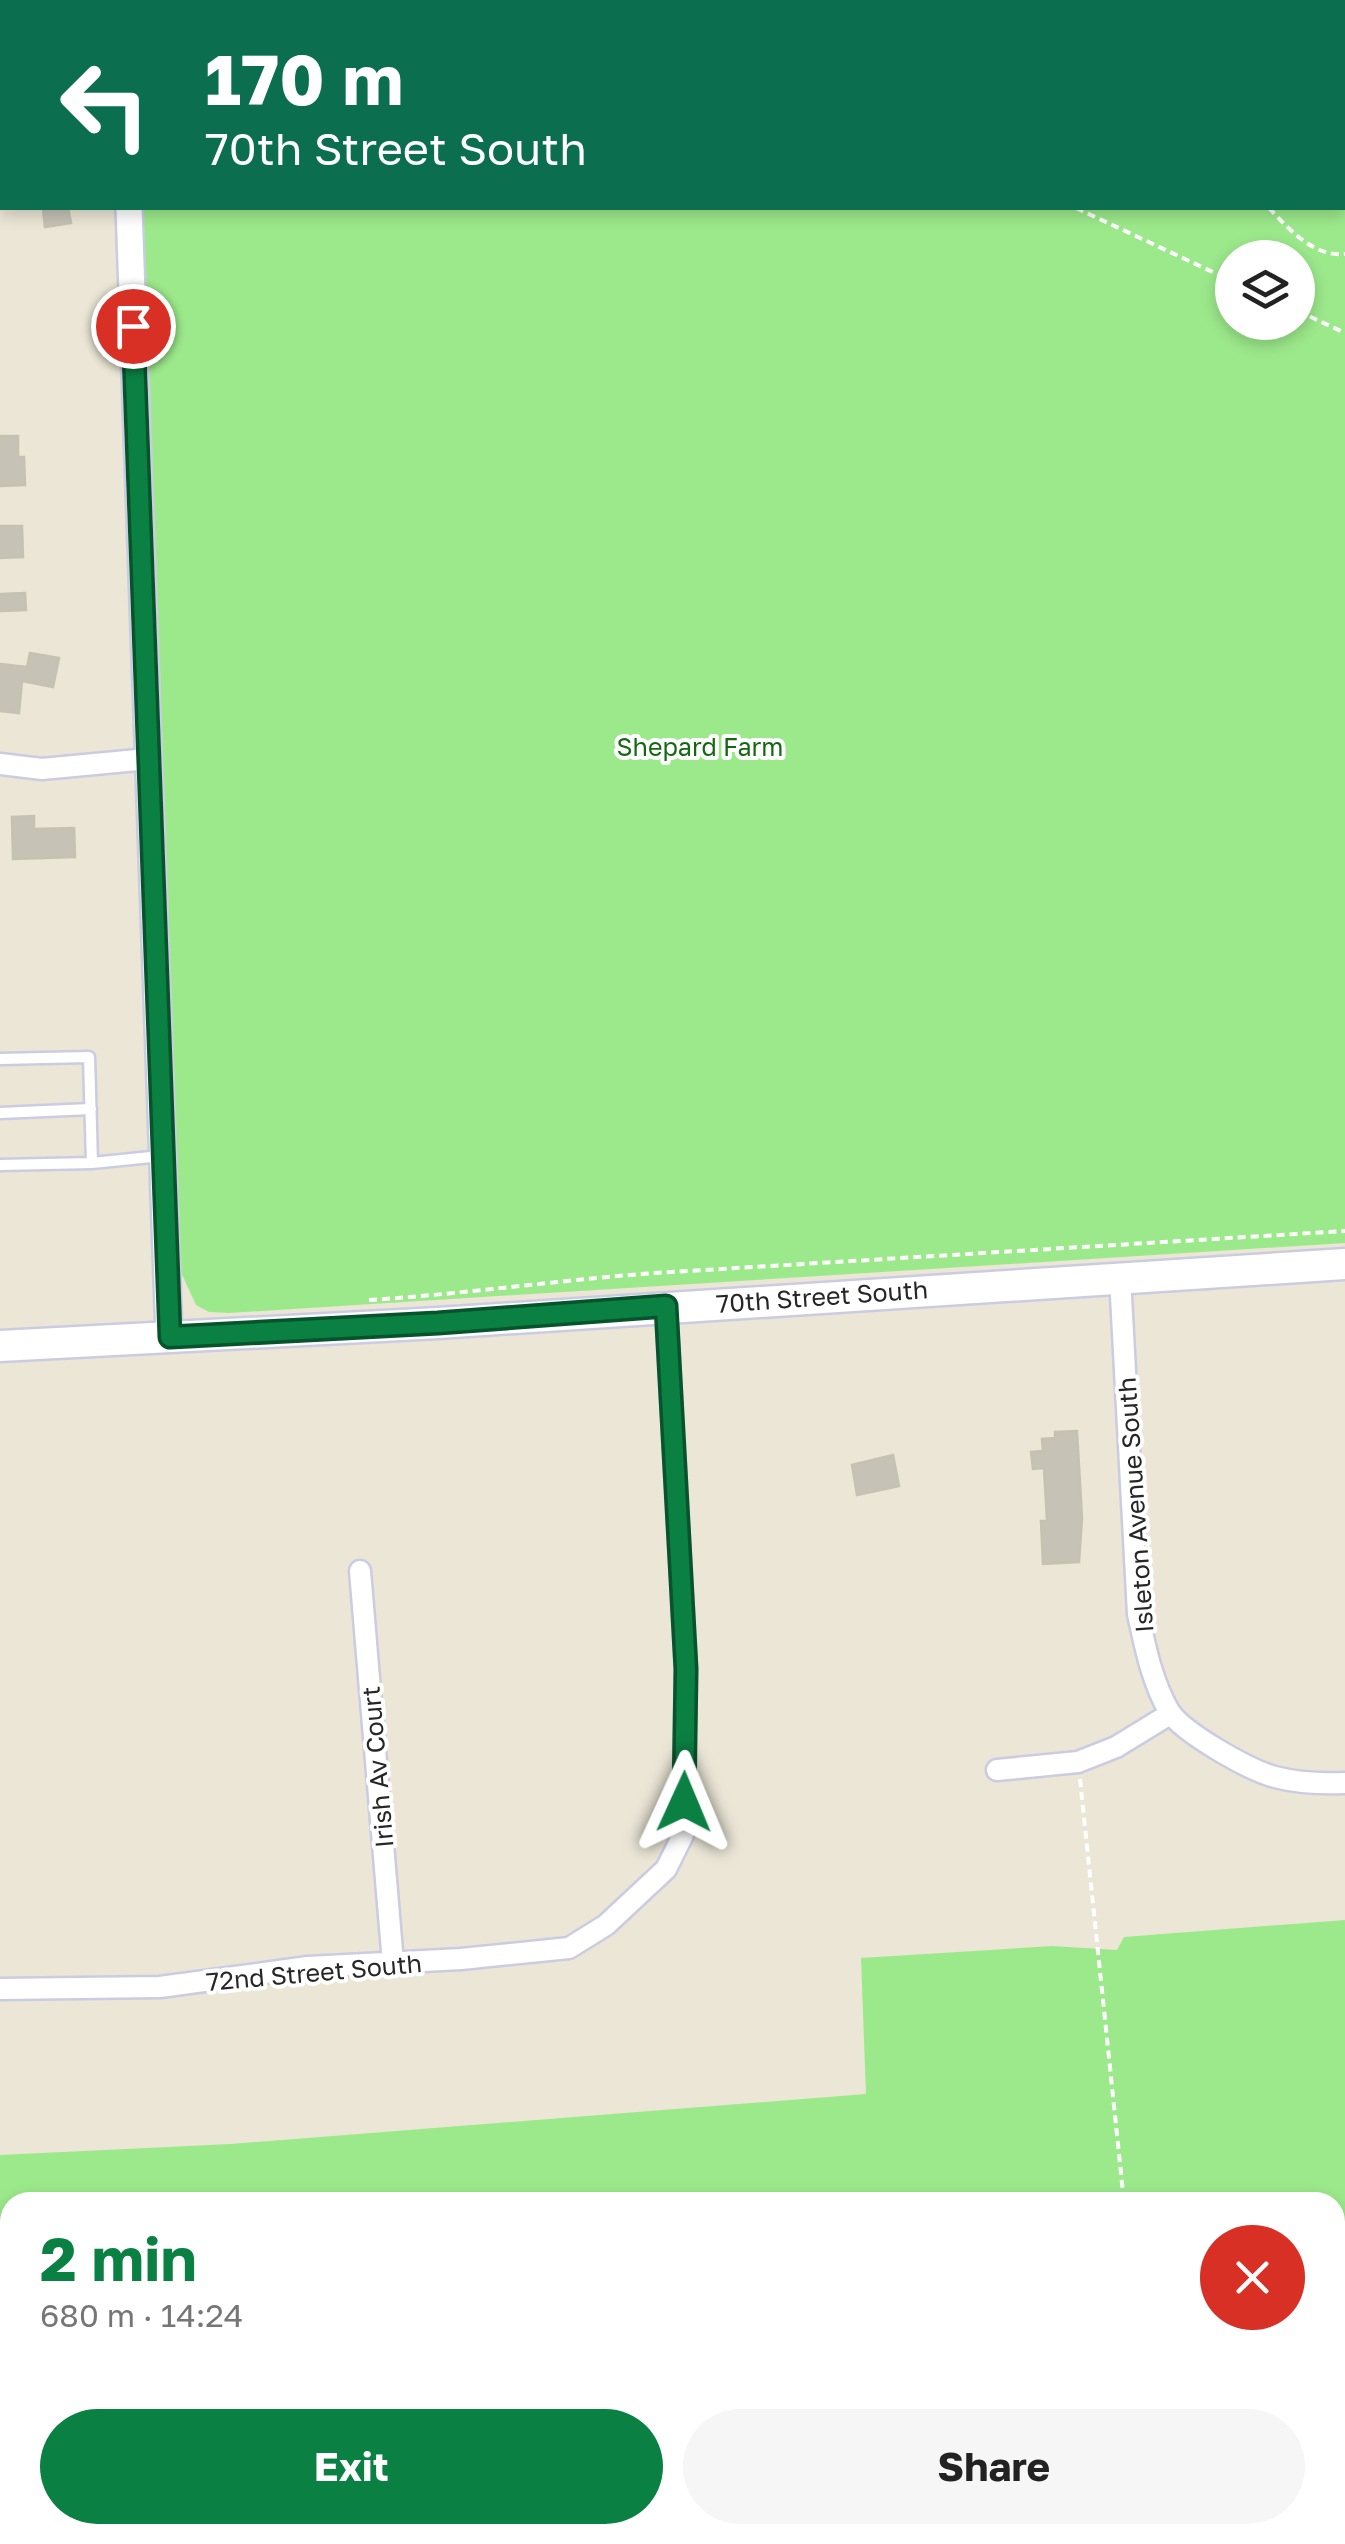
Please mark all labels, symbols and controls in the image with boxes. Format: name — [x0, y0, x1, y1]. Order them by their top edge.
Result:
text: 170 m — [205, 36, 403, 120]
icon: left — [40, 40, 170, 170]
text: 70th Street South — [205, 121, 587, 175]
map controls — [1215, 240, 1315, 340]
button: layers — [1215, 240, 1315, 340]
pin — [91, 284, 176, 369]
icon: arrive — [106, 299, 161, 354]
park label: Shepard Farm — [617, 731, 783, 762]
street label: 70th Street South — [715, 1273, 929, 1319]
street label: Isleton Avenue South — [1111, 1376, 1159, 1634]
street label: Irish Av Court — [354, 1685, 400, 1849]
position arrow — [632, 1750, 736, 1854]
street label: 72nd Street South — [205, 1947, 423, 1997]
text: 2 min — [40, 2222, 197, 2294]
button: close — [1200, 2225, 1305, 2330]
text: 680 m · 14:24 — [40, 2296, 243, 2334]
button: Exit — [40, 2409, 663, 2524]
button: Share — [683, 2409, 1305, 2524]

